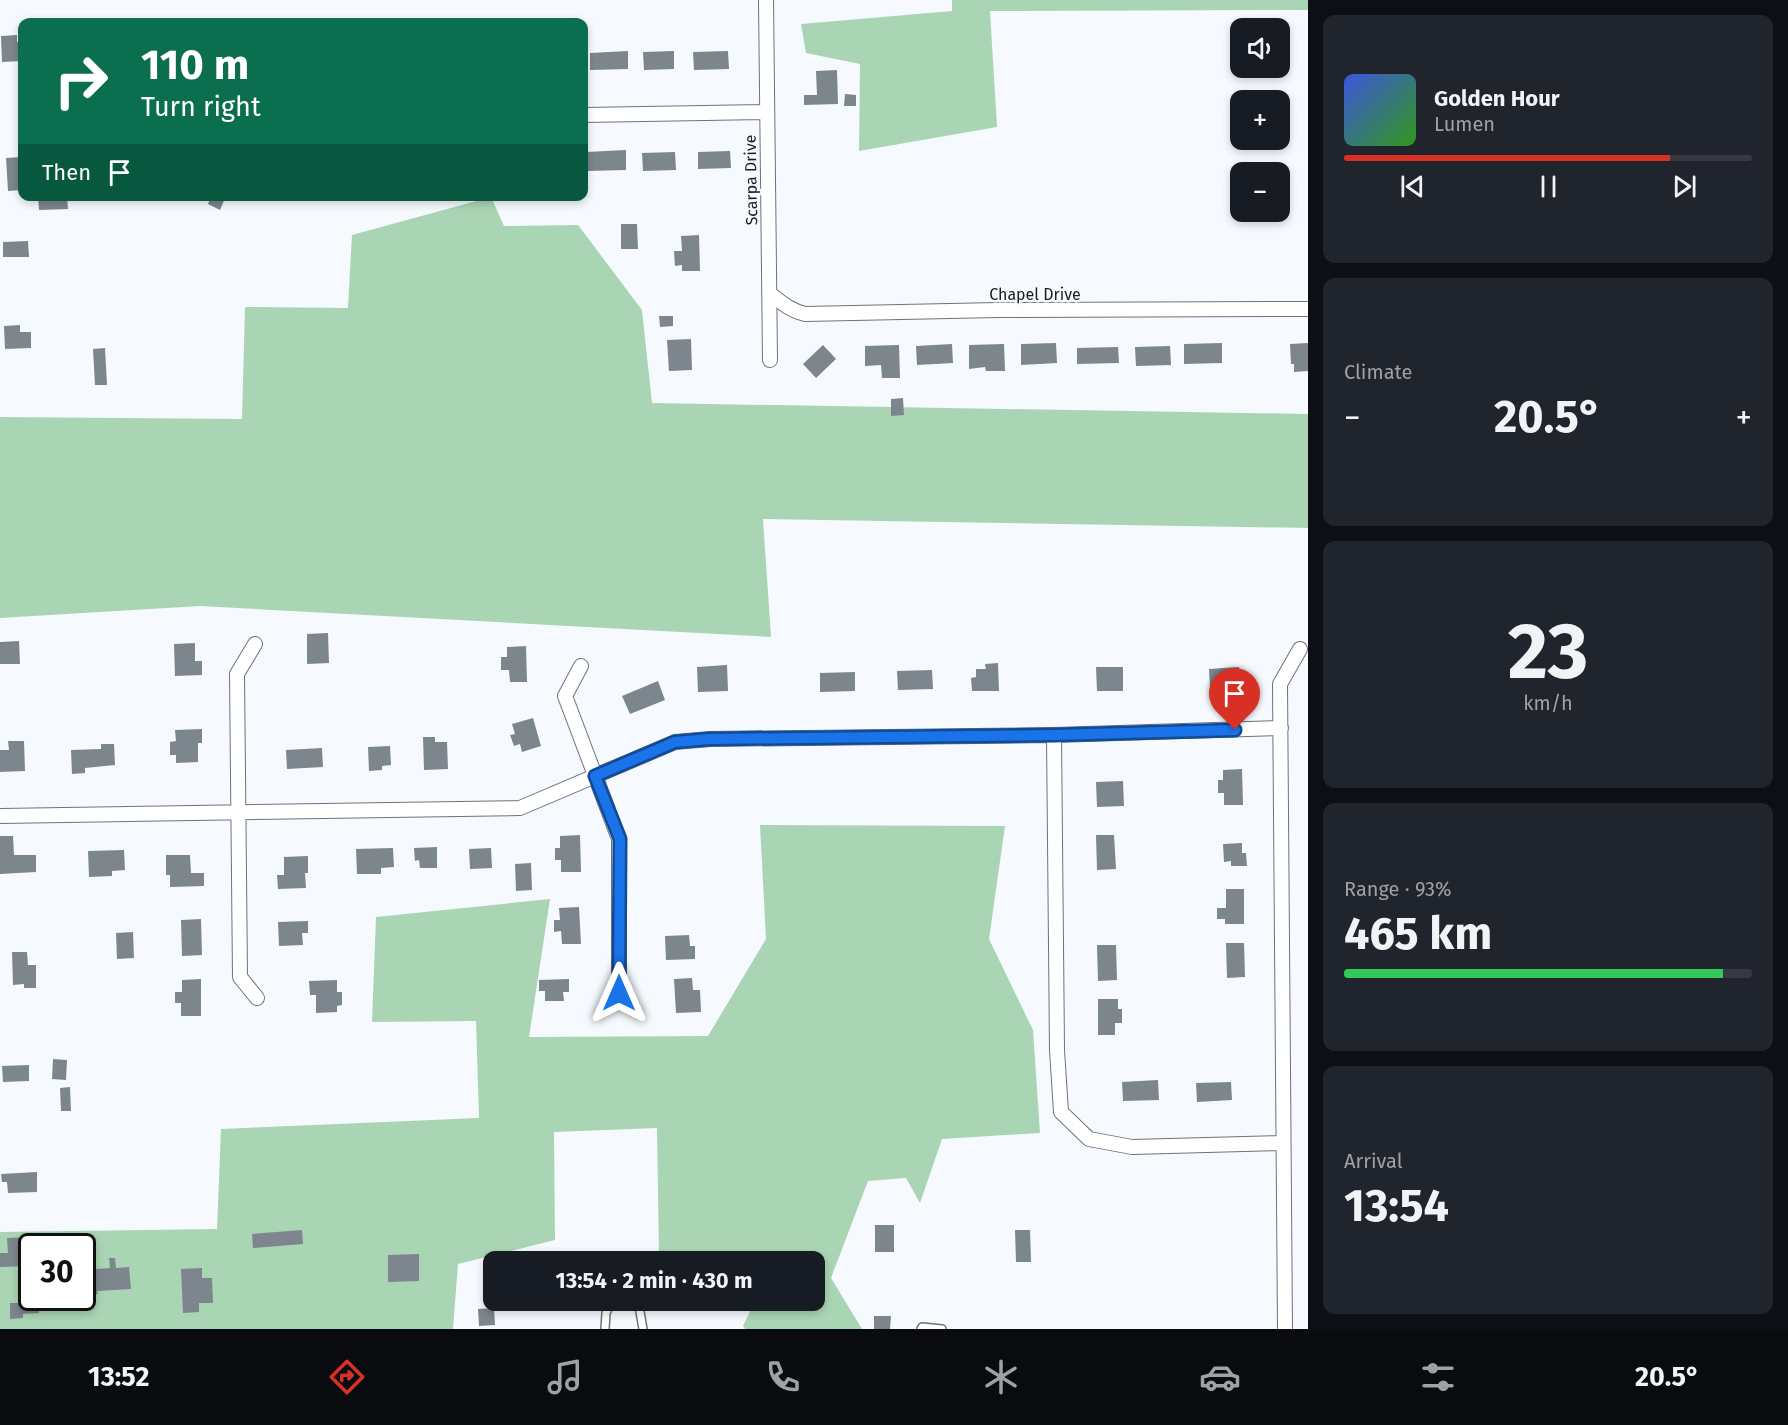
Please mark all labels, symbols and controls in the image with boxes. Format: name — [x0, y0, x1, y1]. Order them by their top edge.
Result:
map controls — [1230, 18, 1290, 222]
button: sound — [1230, 18, 1290, 78]
text: 110 m — [141, 40, 249, 90]
icon: right — [42, 42, 120, 120]
text: Golden Hour — [1434, 85, 1560, 112]
button: + — [1230, 90, 1290, 150]
text: Turn right — [141, 91, 261, 123]
text: Lumen — [1434, 112, 1495, 136]
street label: Scarpa Drive — [741, 134, 761, 226]
icon: arrive — [103, 156, 136, 189]
text: Then — [42, 159, 91, 186]
button: − — [1230, 162, 1290, 222]
icon: previous — [1396, 170, 1429, 203]
icon: pause — [1532, 170, 1565, 203]
icon: next — [1668, 170, 1701, 203]
street label: Chapel Drive — [989, 285, 1081, 304]
text: Climate — [1344, 360, 1412, 384]
text: 20.5° — [1494, 390, 1602, 444]
text: − — [1344, 398, 1361, 438]
text: + — [1736, 398, 1752, 438]
text: 23 — [1508, 605, 1588, 699]
pin — [1209, 668, 1260, 730]
icon: arrive — [1218, 677, 1251, 710]
text: km/h — [1523, 691, 1573, 715]
text: Range · 93% — [1344, 877, 1451, 901]
text: 465 km — [1344, 907, 1492, 961]
position arrow — [587, 961, 651, 1025]
text: Arrival — [1344, 1149, 1403, 1173]
text: 13:54 — [1344, 1179, 1449, 1233]
speed limit sign: 30 — [18, 1233, 96, 1311]
text: 13:54 · 2 min · 430 m — [555, 1267, 753, 1294]
icon: directions — [326, 1356, 368, 1398]
icon: music — [544, 1356, 586, 1398]
icon: phone — [762, 1356, 804, 1398]
icon: climate — [980, 1356, 1022, 1398]
icon: car — [1199, 1356, 1241, 1398]
icon: filters — [1417, 1356, 1459, 1398]
text: 13:52 — [88, 1361, 149, 1393]
text: 20.5° — [1635, 1361, 1700, 1393]

